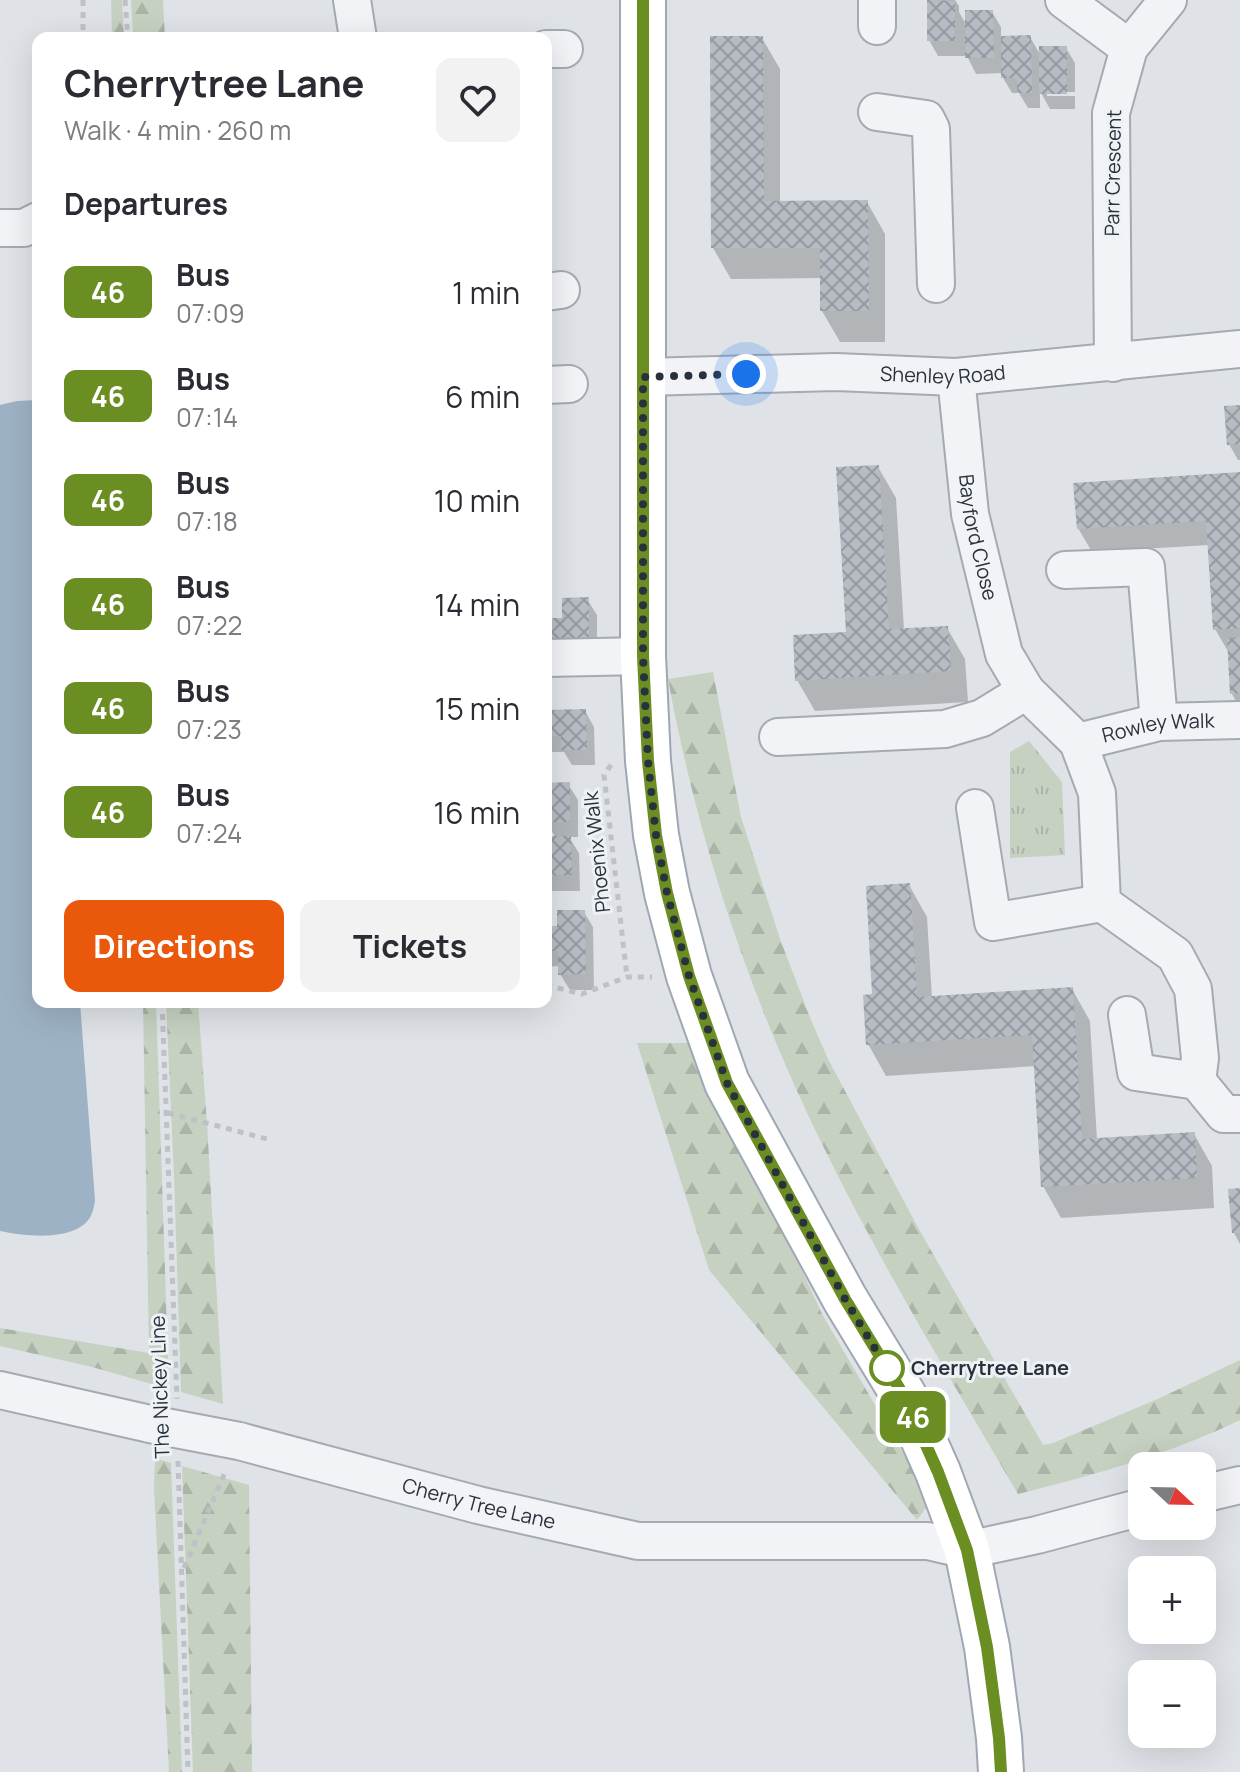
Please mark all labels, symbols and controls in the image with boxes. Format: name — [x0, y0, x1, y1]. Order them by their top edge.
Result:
text: Cherrytree Lane — [64, 56, 364, 108]
button: heart — [436, 58, 520, 142]
street label: Parr Crescent — [1098, 109, 1127, 237]
text: Walk · 4 min · 260 m — [64, 112, 291, 148]
text: Departures — [64, 183, 228, 224]
text: Bus — [176, 254, 230, 295]
text: 1 min — [452, 272, 520, 313]
text: 46 — [91, 273, 125, 311]
text: 07:09 — [176, 295, 245, 331]
your location — [726, 354, 766, 394]
text: Bus — [176, 358, 230, 399]
street label: Shenley Road — [880, 358, 1007, 390]
text: 6 min — [445, 376, 520, 417]
text: 46 — [91, 377, 125, 415]
text: 07:14 — [176, 399, 238, 435]
text: Bus — [176, 462, 230, 503]
street label: Bayford Close — [953, 473, 1004, 603]
text: 10 min — [434, 480, 520, 521]
text: 46 — [91, 481, 125, 519]
text: 07:18 — [176, 503, 238, 539]
text: Bus — [176, 566, 230, 607]
text: 14 min — [434, 584, 520, 625]
text: 46 — [91, 585, 125, 623]
text: 07:22 — [176, 607, 242, 643]
text: Bus — [176, 670, 230, 711]
text: 15 min — [435, 688, 520, 729]
text: 46 — [91, 689, 125, 727]
street label: Rowley Walk — [1099, 707, 1216, 749]
text: 07:23 — [176, 711, 242, 747]
text: Bus — [176, 774, 230, 815]
street label: Phoenix Walk — [577, 789, 616, 914]
text: 16 min — [433, 792, 520, 833]
text: 46 — [91, 793, 125, 831]
text: 07:24 — [176, 815, 242, 851]
button: Directions — [64, 900, 284, 992]
button: Tickets — [300, 900, 520, 992]
street label: The Nickey Line — [144, 1315, 175, 1459]
marker: Cherrytree Lane — [870, 1351, 904, 1385]
place label: Cherrytree Lane — [911, 1354, 1069, 1381]
line badge: 46 — [877, 1391, 949, 1443]
text: 46 — [896, 1398, 930, 1436]
north arrow — [1128, 1452, 1216, 1540]
map controls — [1128, 1452, 1216, 1748]
street label: Cherry Tree Lane — [399, 1471, 558, 1535]
button: + — [1128, 1556, 1216, 1644]
button: − — [1128, 1660, 1216, 1748]

